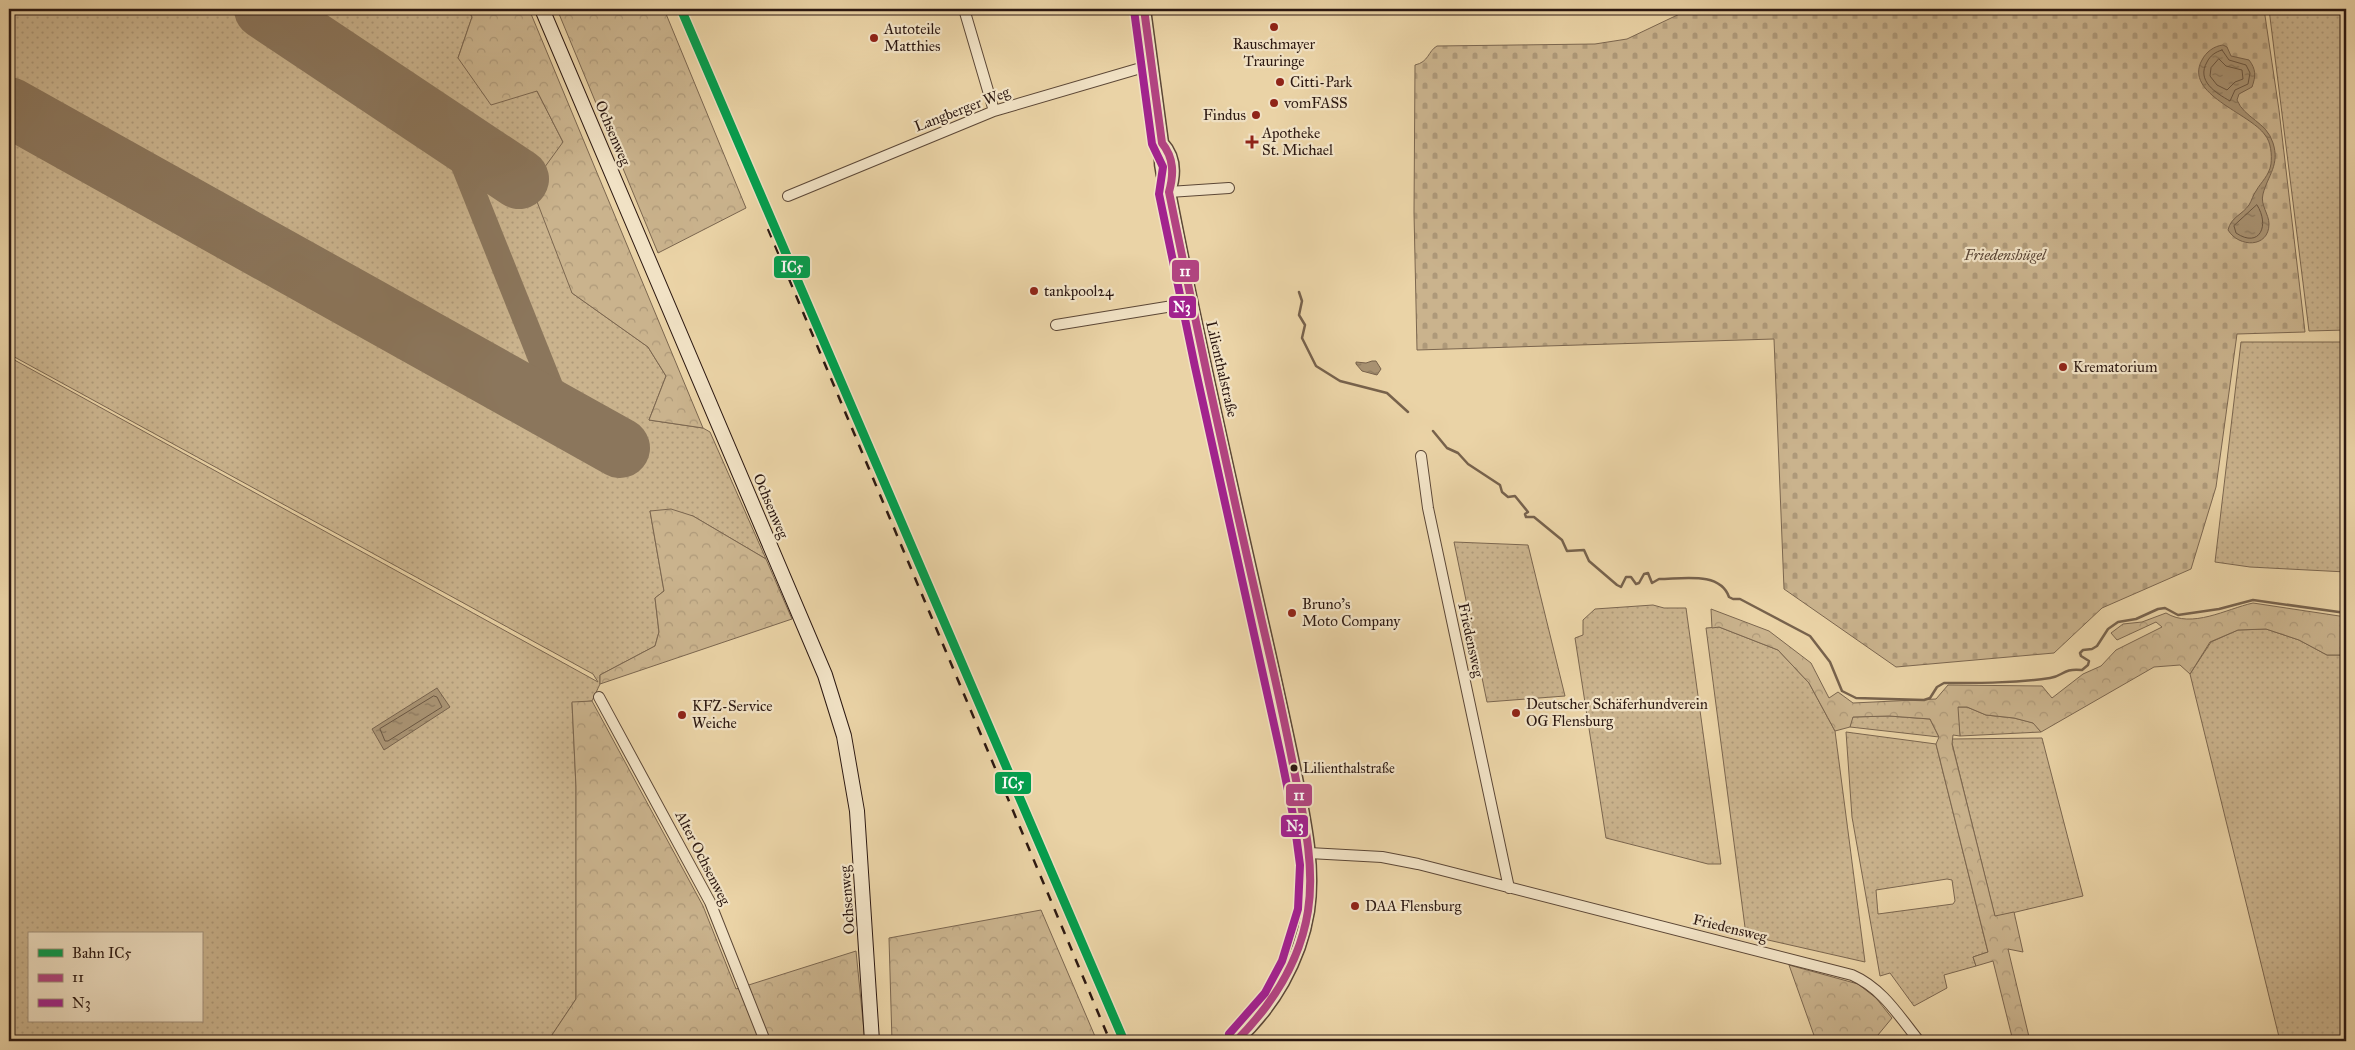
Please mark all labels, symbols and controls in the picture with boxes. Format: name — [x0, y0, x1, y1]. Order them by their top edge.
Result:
place label: Autoteile Matthies — [883, 20, 941, 55]
marker: Rauschmayer Trauringe — [1268, 21, 1280, 33]
marker: Autoteile Matthies — [868, 32, 880, 44]
place label: Rauschmayer Trauringe — [1233, 35, 1316, 70]
place label: Citti-Park — [1290, 73, 1352, 91]
marker: Citti-Park — [1274, 76, 1286, 88]
street label: Langberger Weg — [912, 82, 1013, 135]
place label: vomFASS — [1283, 94, 1348, 112]
marker: vomFASS — [1268, 97, 1280, 109]
street label: Ochsenweg — [591, 98, 635, 169]
place label: Findus — [1203, 106, 1246, 124]
marker: Findus — [1250, 109, 1262, 121]
place label: Apotheke St. Michael — [1261, 124, 1334, 159]
marker: Apotheke St. Michael — [1246, 136, 1258, 148]
park label: Friedenshügel — [1963, 246, 2048, 264]
line badge: IC5 — [773, 255, 811, 279]
text: IC5 — [781, 259, 803, 276]
line badge: 11 — [1171, 259, 1200, 283]
text: 11 — [1179, 263, 1191, 280]
place label: tankpool24 — [1044, 282, 1114, 300]
marker: tankpool24 — [1028, 285, 1040, 297]
line badge: N3 — [1168, 295, 1197, 319]
text: N3 — [1173, 299, 1191, 317]
street label: Lilienthalstraße — [1202, 319, 1242, 419]
place label: Krematorium — [2073, 358, 2158, 376]
marker: Krematorium — [2057, 361, 2069, 373]
street label: Ochsenweg — [749, 471, 793, 542]
place label: Bruno's Moto Company — [1302, 595, 1401, 630]
street label: Friedensweg — [1454, 601, 1488, 680]
marker: Bruno's Moto Company — [1286, 607, 1298, 619]
place label: Deutscher Schäferhundverein OG Flensburg — [1526, 695, 1708, 730]
place label: KFZ-Service Weiche — [692, 697, 773, 732]
marker: Deutscher Schäferhundverein OG Flensburg — [1510, 707, 1522, 719]
marker: KFZ-Service Weiche — [676, 709, 688, 721]
place label: Lilienthalstraße — [1303, 760, 1395, 777]
marker: Lilienthalstraße — [1289, 763, 1299, 773]
line badge: IC5 — [994, 771, 1032, 795]
text: IC5 — [1002, 775, 1024, 792]
line badge: 11 — [1285, 783, 1313, 807]
text: 11 — [1293, 787, 1305, 804]
street label: Alter Ochsenweg — [671, 807, 735, 909]
line badge: N3 — [1280, 814, 1309, 838]
text: N3 — [1286, 818, 1304, 836]
street label: Ochsenweg — [836, 864, 858, 935]
place label: DAA Flensburg — [1365, 897, 1462, 915]
marker: DAA Flensburg — [1349, 900, 1361, 912]
street label: Friedensweg — [1691, 910, 1770, 946]
legend — [28, 932, 202, 1022]
text: Bahn IC5 — [72, 944, 131, 962]
text: 11 — [72, 968, 84, 986]
text: N3 — [72, 994, 91, 1012]

